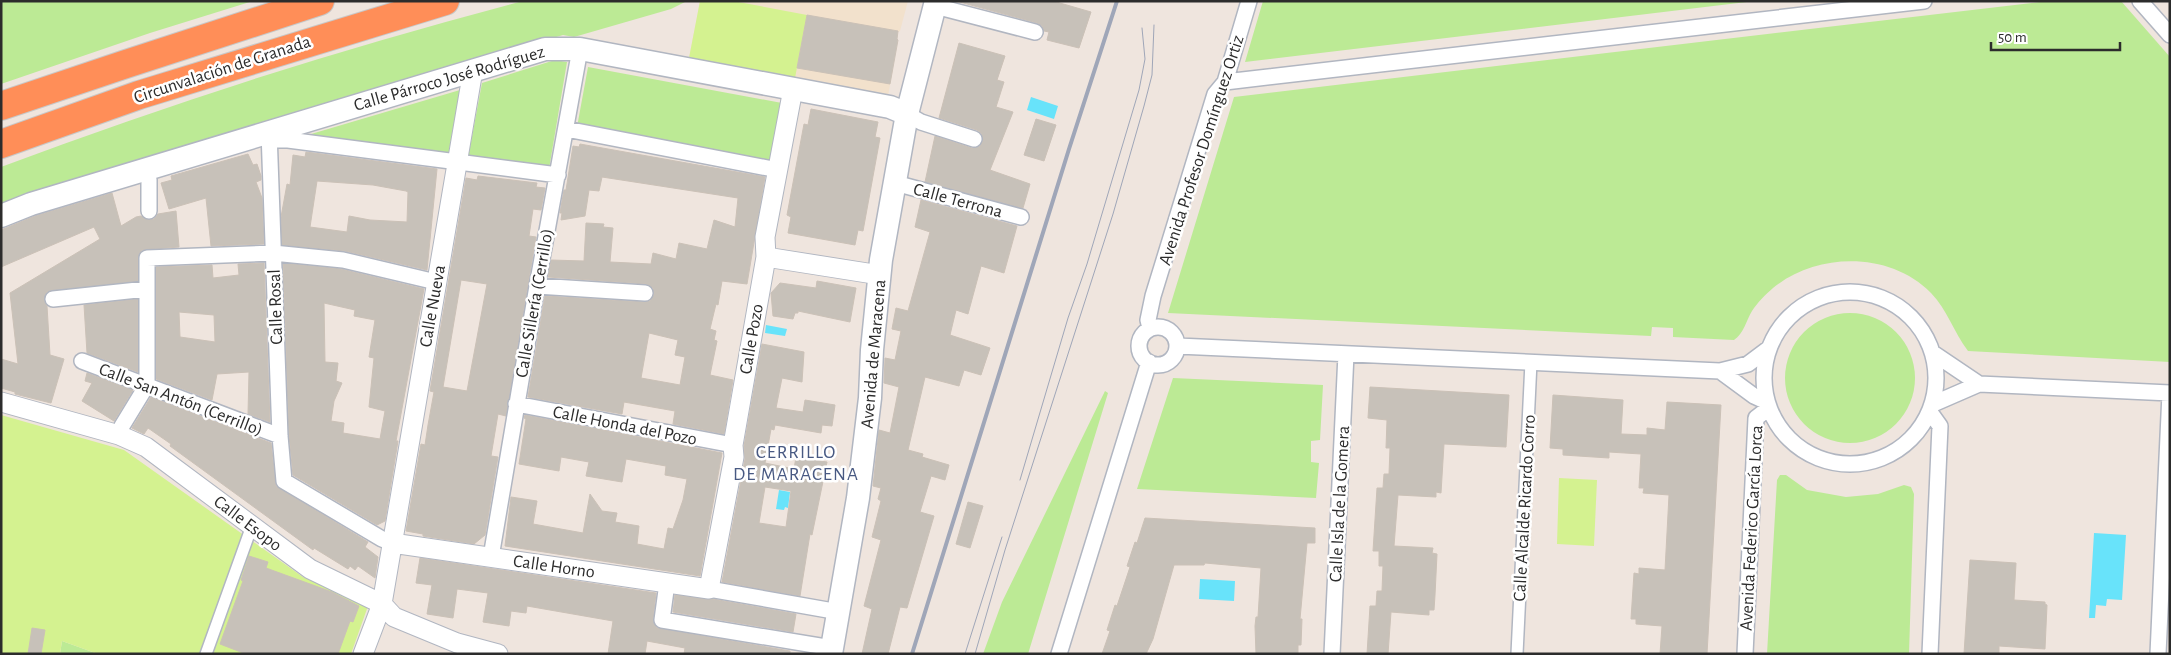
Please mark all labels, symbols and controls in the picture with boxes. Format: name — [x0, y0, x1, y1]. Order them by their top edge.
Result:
scale bar — [1991, 20, 2120, 52]
text: 50 m — [1998, 30, 2027, 45]
street label: Circunvalación de Granada — [132, 33, 313, 107]
street label: Avenida Profesor Domínguez Ortiz — [1156, 33, 1248, 267]
street label: Calle Párroco José Rodríguez — [352, 43, 547, 115]
street label: Calle Terrona — [911, 180, 1004, 222]
street label: Calle Sillería (Cerrillo) — [513, 227, 557, 379]
street label: Calle Nueva — [417, 264, 449, 349]
street label: Calle Rosal — [266, 269, 286, 345]
street label: Avenida de Maracena — [859, 279, 889, 429]
street label: Calle Pozo — [737, 302, 767, 376]
street label: Calle San Antón (Cerrillo) — [96, 360, 265, 440]
street label: Calle Honda del Pozo — [551, 403, 699, 449]
street label: Calle Alcalde Ricardo Corro — [1511, 414, 1539, 602]
street label: Calle Isla de la Gomera — [1327, 425, 1353, 583]
street label: Avenida Federico García Lorca — [1738, 425, 1766, 631]
district label: CERRILLO DE MARACENA — [733, 443, 859, 484]
street label: Calle Esopo — [210, 493, 285, 555]
street label: Calle Horno — [512, 552, 596, 582]

